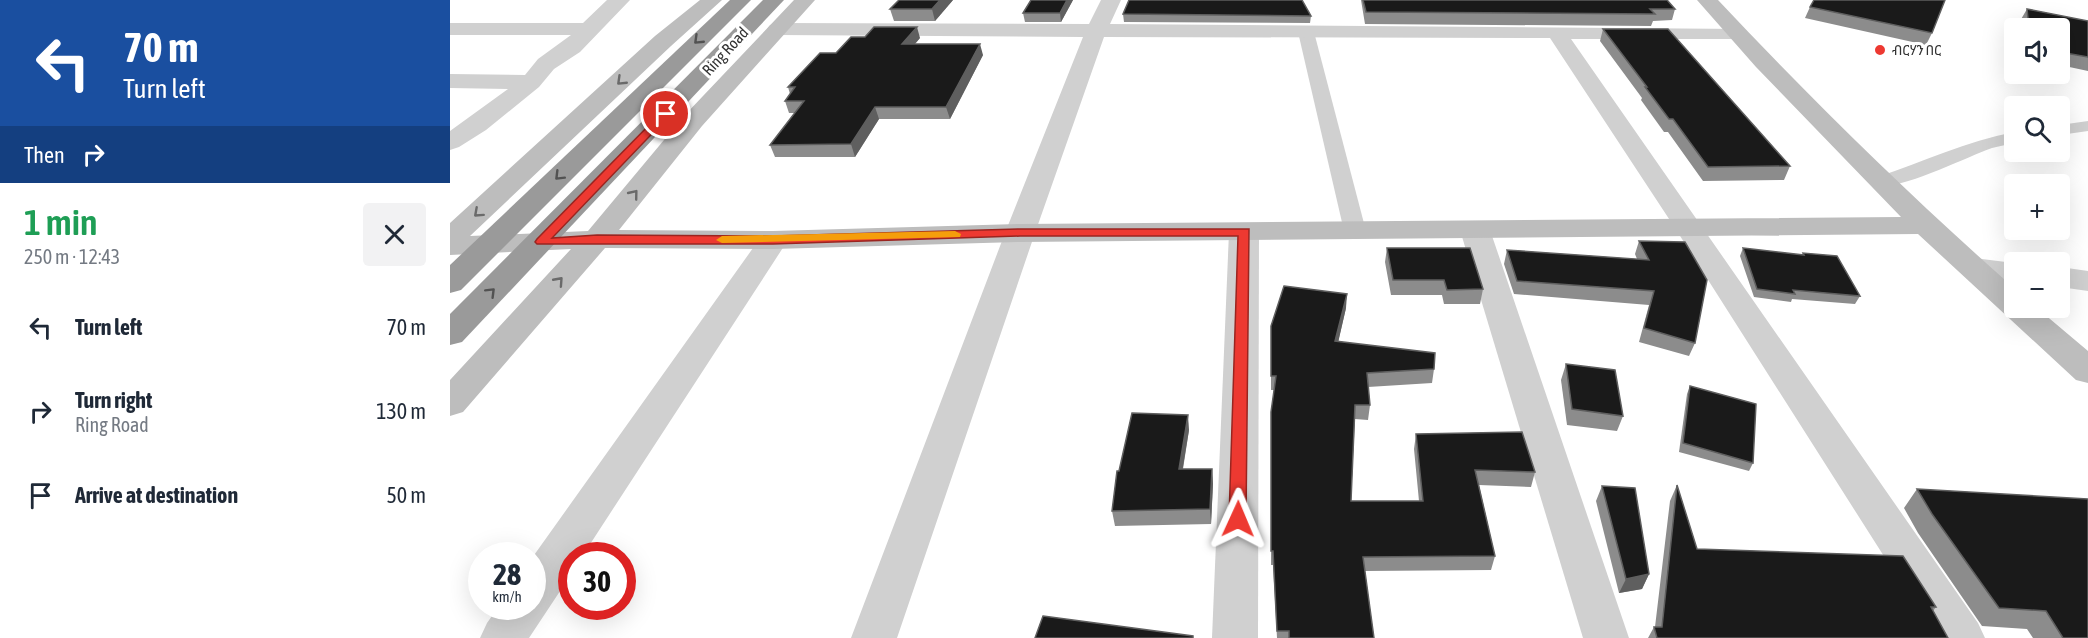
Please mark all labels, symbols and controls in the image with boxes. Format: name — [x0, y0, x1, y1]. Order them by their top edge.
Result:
map controls — [2004, 18, 2070, 318]
button: sound — [2004, 18, 2070, 84]
text: 70 m — [123, 23, 198, 71]
street label: Ring Road — [698, 23, 752, 79]
icon: left — [24, 24, 102, 102]
one-way arrow — [695, 33, 705, 44]
place label: ብርሃን በር — [1892, 42, 1941, 58]
marker: ብርሃን በር — [1873, 43, 1887, 57]
text: Turn left — [123, 73, 206, 104]
one-way arrow — [618, 74, 629, 85]
pin — [640, 88, 691, 139]
button: search — [2004, 96, 2070, 162]
icon: arrive — [649, 97, 682, 130]
icon: right — [77, 138, 110, 171]
text: Then — [24, 142, 65, 168]
one-way arrow — [555, 169, 566, 180]
button: + — [2004, 174, 2070, 240]
one-way arrow — [626, 190, 637, 201]
text: 1 min — [24, 201, 98, 243]
button: close — [363, 203, 426, 266]
one-way arrow — [474, 206, 485, 217]
text: 250 m · 12:43 — [24, 245, 120, 268]
button: − — [2004, 252, 2070, 318]
one-way arrow — [552, 277, 563, 288]
one-way arrow — [484, 289, 495, 299]
icon: left — [24, 311, 57, 344]
text: Turn left — [75, 314, 142, 340]
text: 70 m — [386, 314, 426, 340]
text: Turn right — [75, 387, 152, 413]
icon: right — [24, 395, 57, 428]
text: 130 m — [376, 398, 426, 424]
text: Ring Road — [75, 413, 149, 436]
icon: arrive — [24, 479, 57, 512]
text: Arrive at destination — [75, 482, 238, 508]
text: 50 m — [386, 482, 426, 508]
position arrow — [1206, 487, 1270, 551]
speed limit sign: 30 — [558, 542, 636, 620]
text: 28 — [493, 557, 521, 591]
text: km/h — [492, 588, 522, 605]

